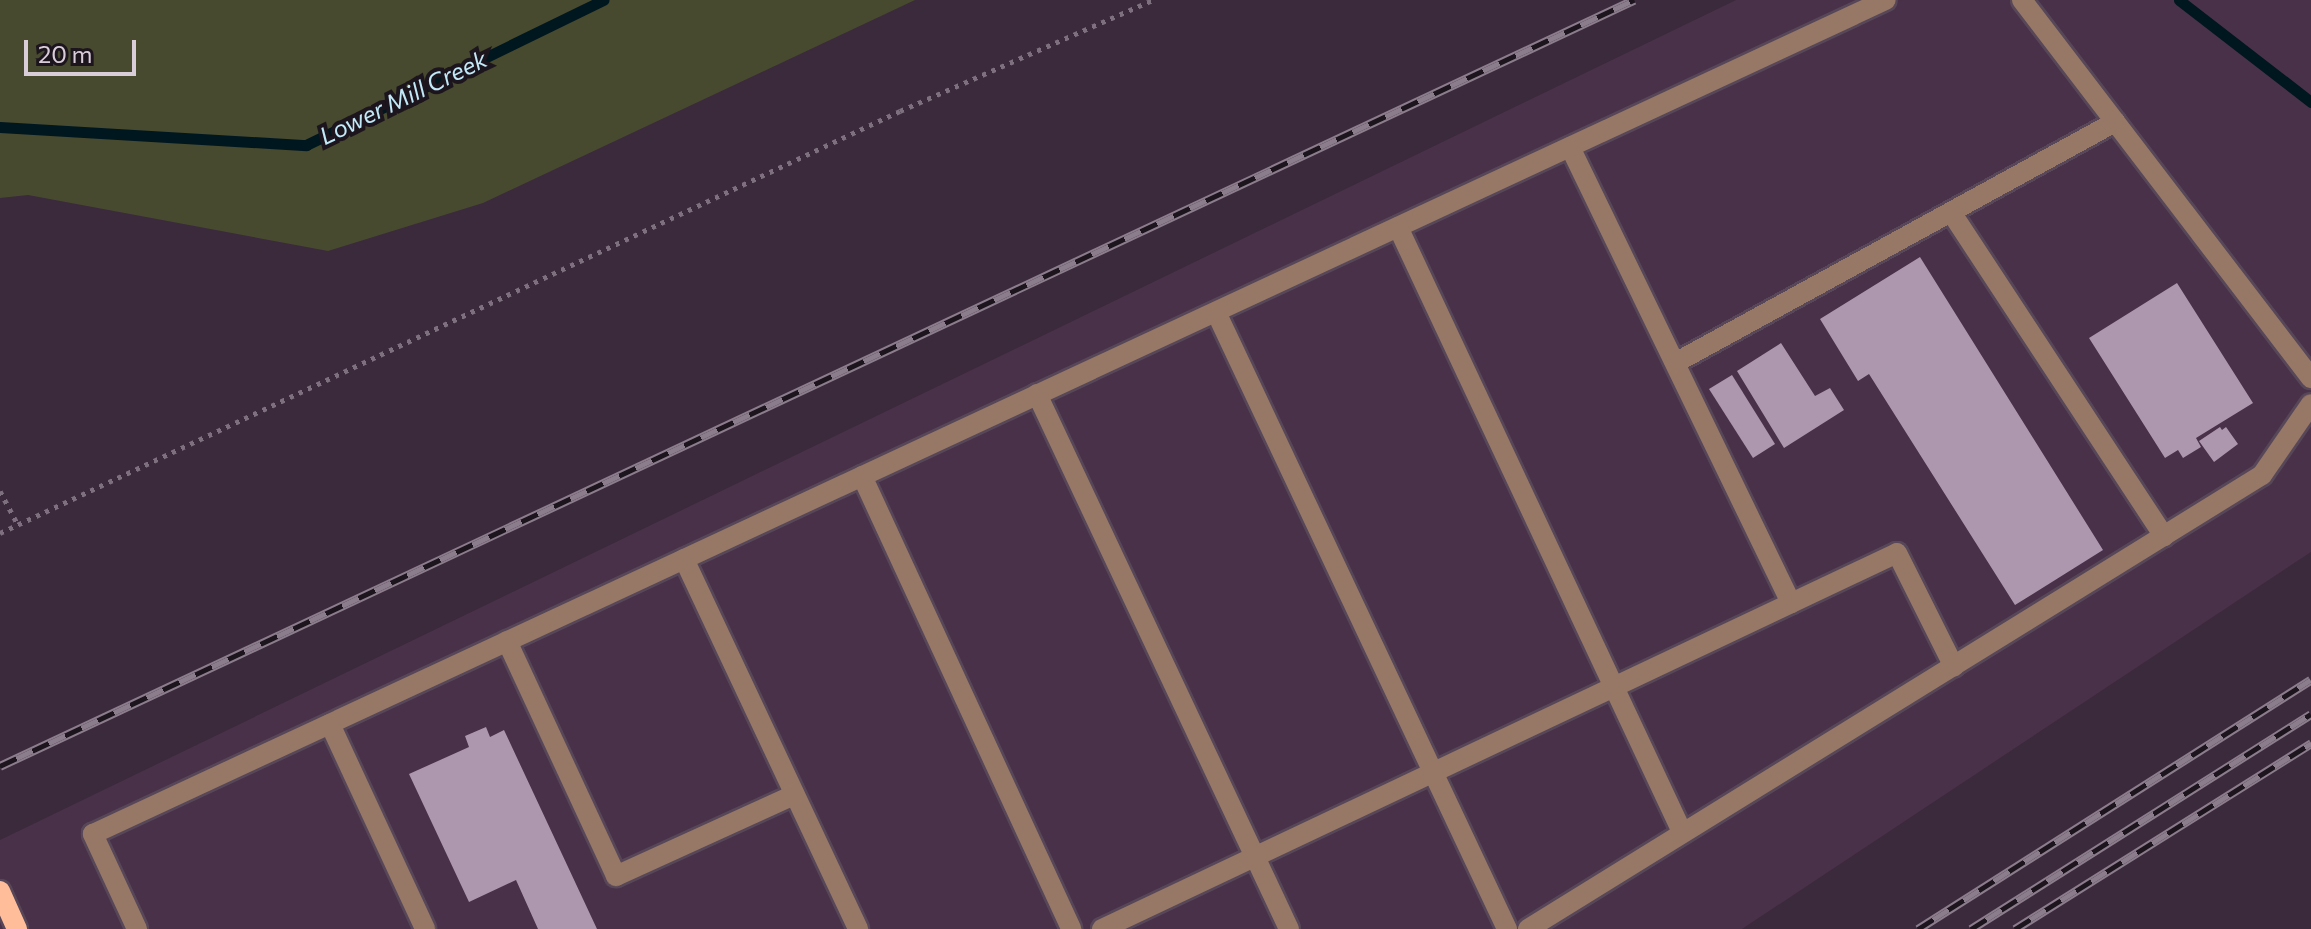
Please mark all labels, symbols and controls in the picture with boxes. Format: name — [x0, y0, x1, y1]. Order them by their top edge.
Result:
scale bar — [28, 24, 140, 74]
text: 20 m — [38, 39, 92, 68]
water label: Lower Mill Creek — [314, 44, 492, 150]

